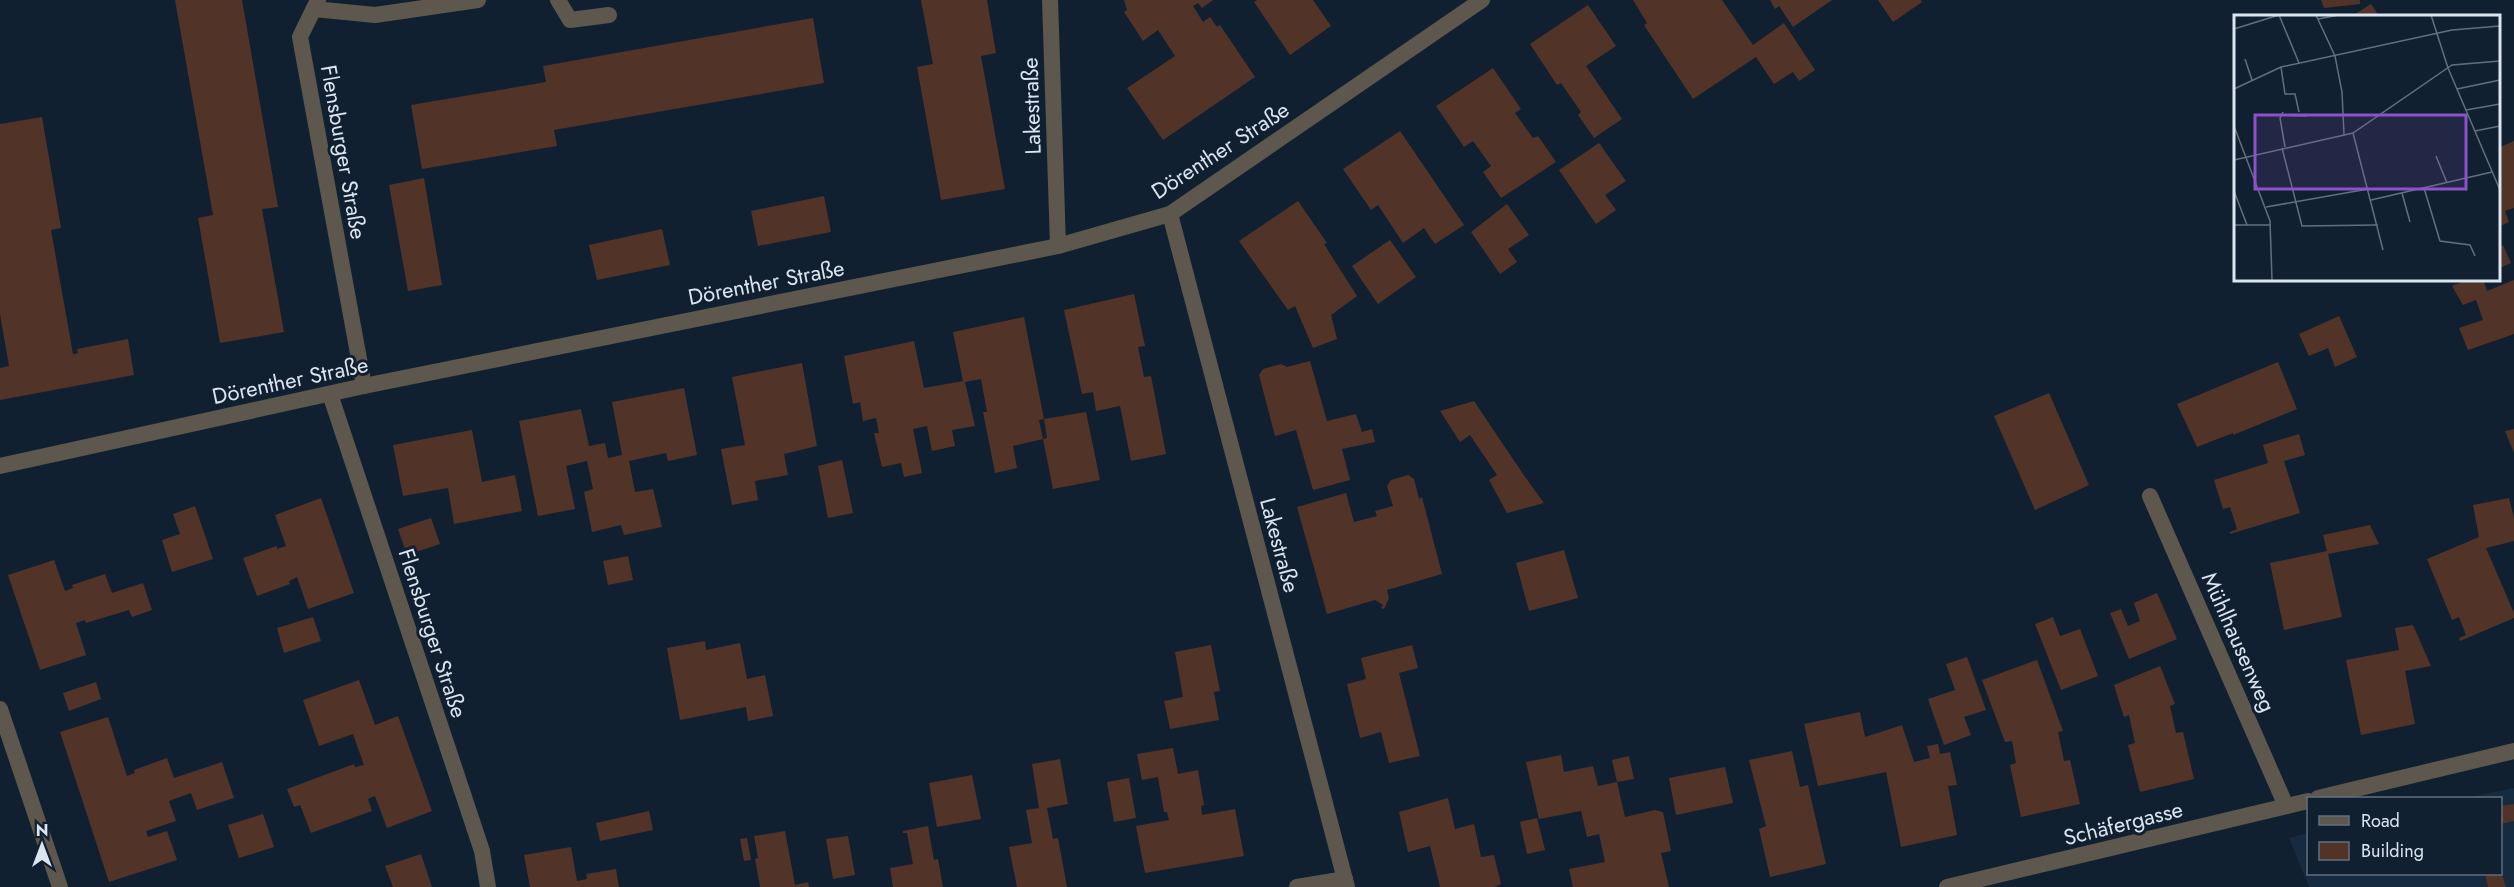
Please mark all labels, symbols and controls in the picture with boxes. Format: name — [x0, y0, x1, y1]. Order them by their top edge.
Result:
inset map — [2234, 15, 2499, 280]
street label: Lakestraße — [1013, 57, 1049, 155]
street label: Flensburger Straße — [313, 62, 375, 242]
street label: Dörenther Straße — [1145, 93, 1295, 207]
street label: Dörenther Straße — [685, 251, 847, 313]
street label: Dörenther Straße — [209, 348, 371, 412]
street label: Lakestraße — [1252, 494, 1308, 596]
street label: Flensburger Straße — [391, 544, 475, 722]
street label: Mühlhausenweg — [2194, 567, 2284, 717]
street label: Schäfergasse — [2060, 793, 2186, 853]
legend — [2307, 797, 2502, 875]
text: Road — [2361, 808, 2400, 834]
north arrow — [12, 815, 72, 875]
text: N — [36, 819, 48, 842]
text: Building — [2361, 838, 2424, 864]

